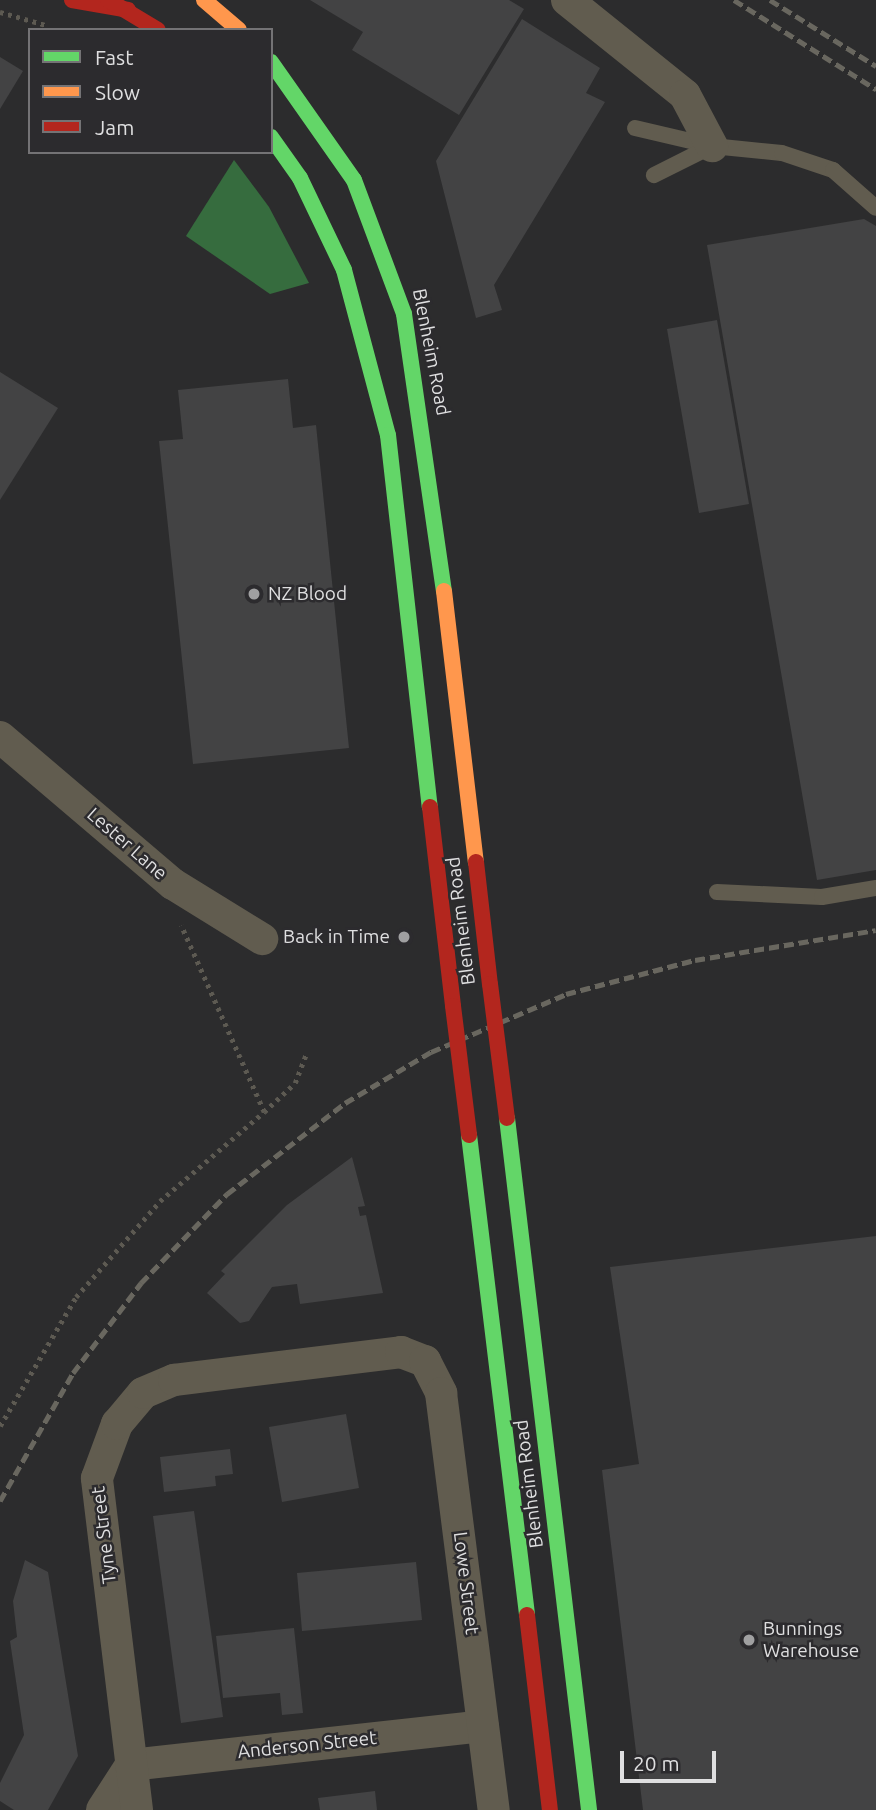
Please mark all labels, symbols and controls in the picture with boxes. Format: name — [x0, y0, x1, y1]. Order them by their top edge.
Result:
legend — [28, 28, 273, 154]
text: Fast — [95, 45, 133, 69]
text: Slow — [95, 80, 140, 104]
text: Jam — [95, 115, 134, 139]
street label: Blenheim Road — [408, 287, 454, 417]
place label: NZ Blood — [268, 583, 347, 605]
marker: NZ Blood — [246, 586, 262, 602]
street label: Lester Lane — [82, 803, 172, 885]
street label: Blenheim Road — [442, 856, 480, 986]
place label: Back in Time — [283, 926, 390, 948]
marker: Back in Time — [396, 929, 412, 945]
street label: Blenheim Road — [510, 1419, 548, 1549]
street label: Tyne Street — [87, 1485, 121, 1585]
street label: Lowe Street — [448, 1530, 484, 1636]
place label: Bunnings Warehouse — [763, 1618, 859, 1662]
marker: Bunnings Warehouse — [741, 1632, 757, 1648]
street label: Anderson Street — [236, 1726, 378, 1764]
scale bar — [624, 1736, 720, 1780]
text: 20 m — [633, 1751, 680, 1775]

